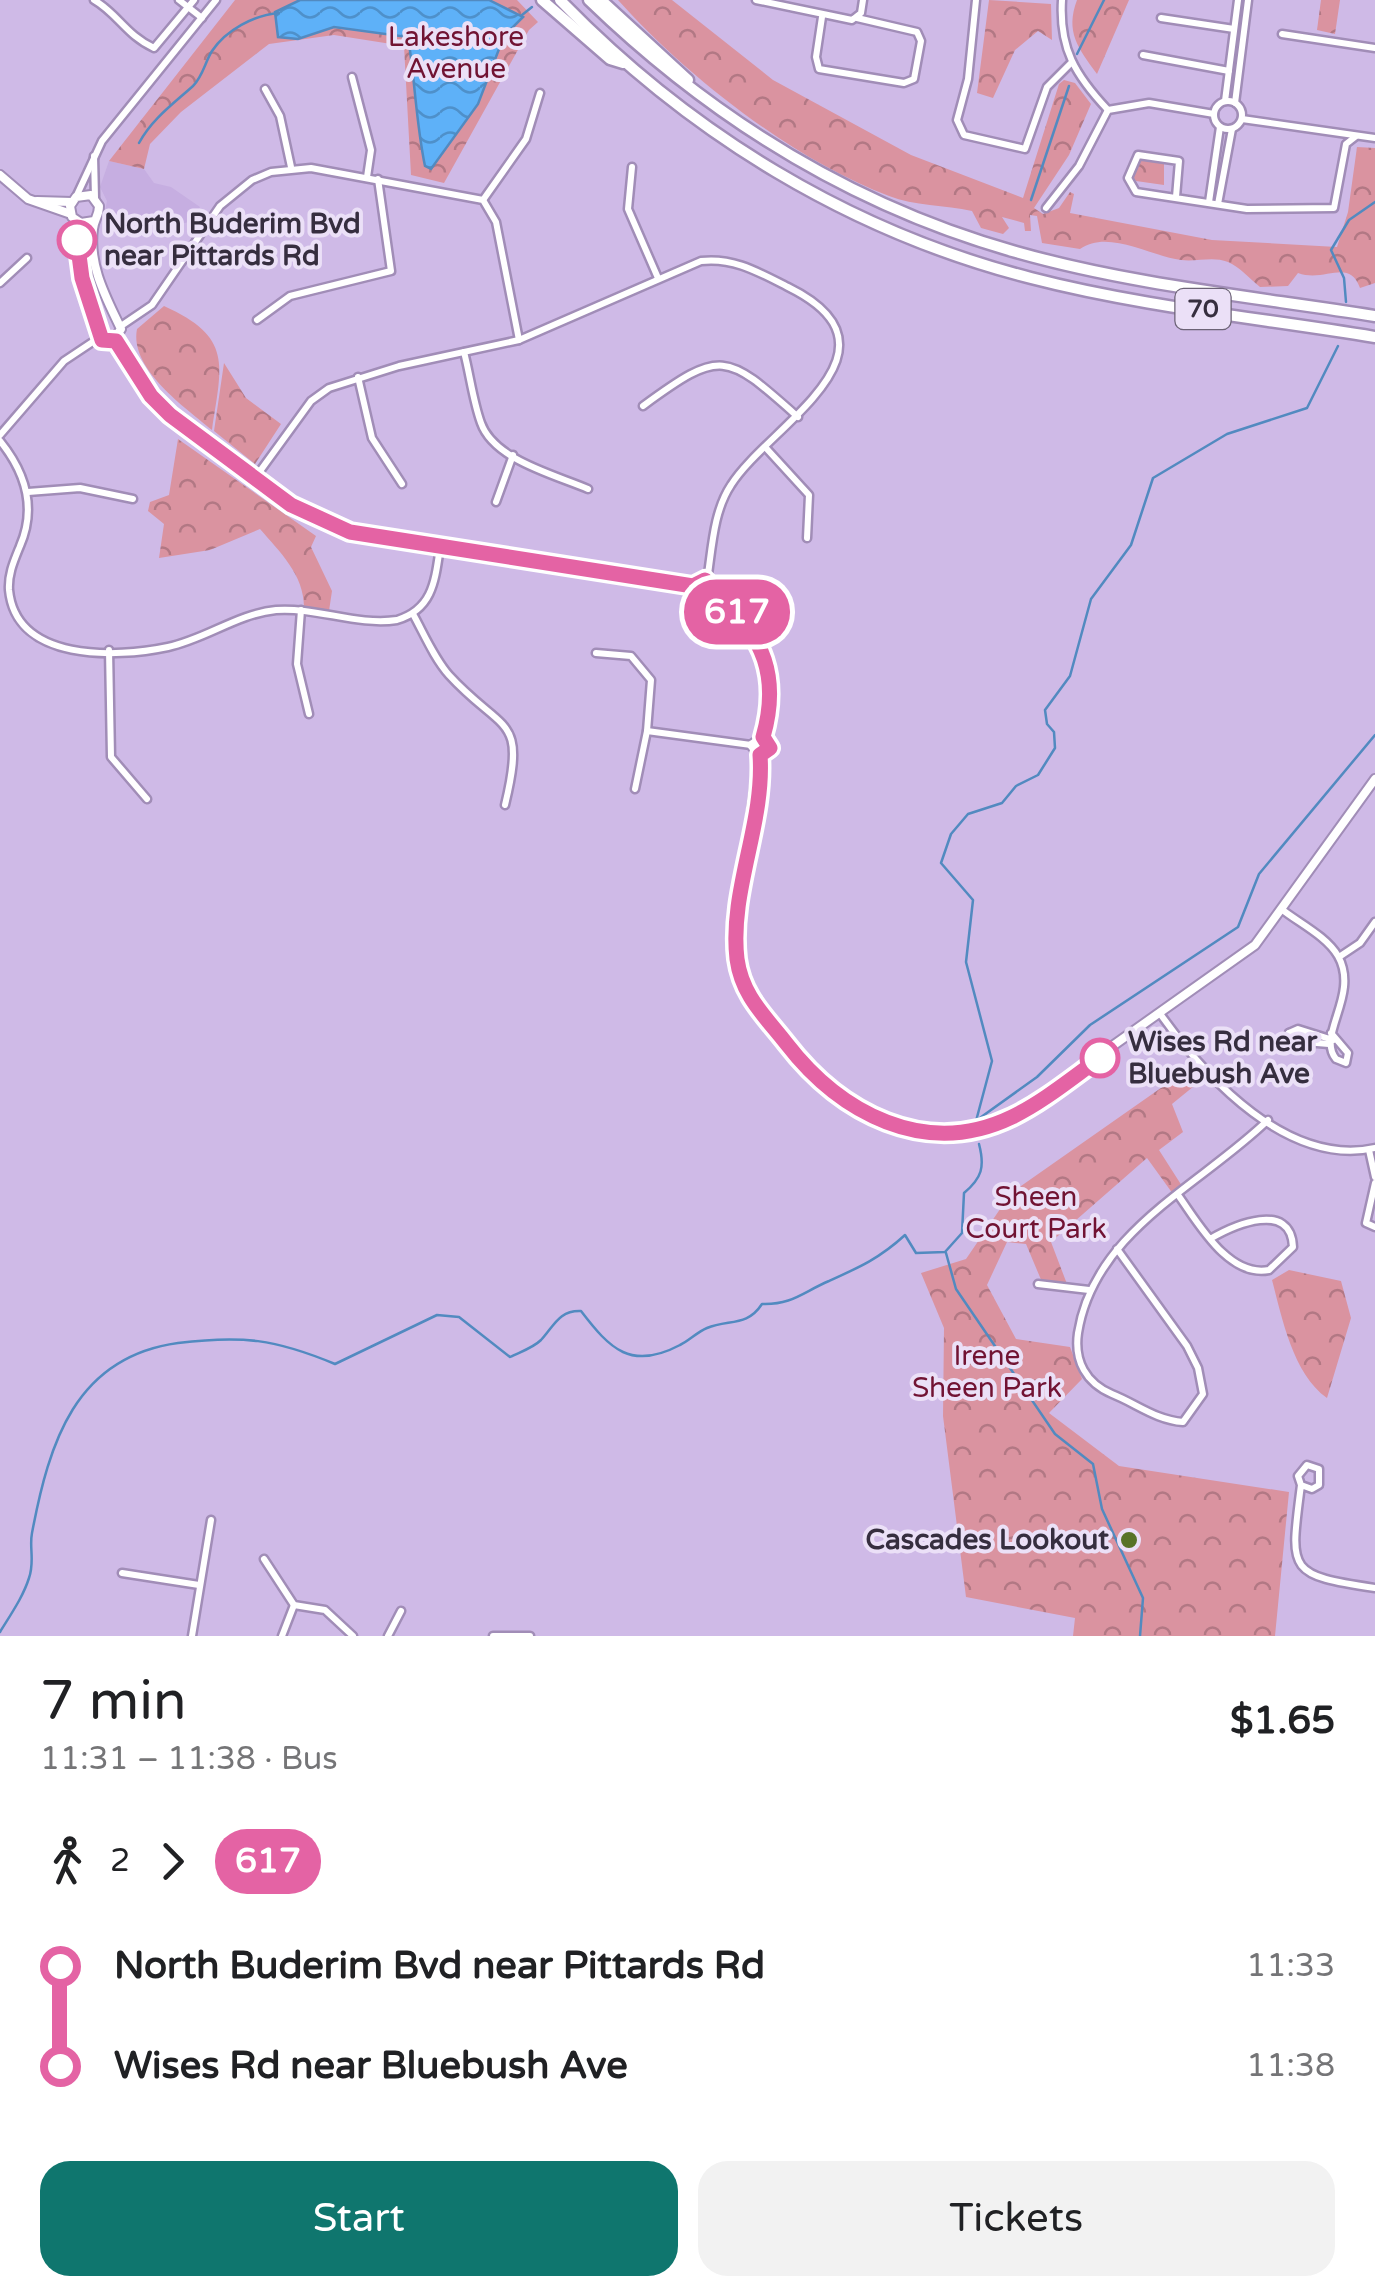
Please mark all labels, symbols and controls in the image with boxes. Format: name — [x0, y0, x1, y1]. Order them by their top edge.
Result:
park label: Lakeshore Avenue — [388, 20, 524, 86]
place label: North Buderim Bvd near Pittards Rd — [104, 207, 361, 273]
marker: North Buderim Bvd near Pittards Rd — [58, 221, 96, 259]
road number: 70 — [1176, 289, 1230, 329]
line badge: 617 — [680, 580, 794, 644]
text: 617 — [704, 591, 770, 633]
place label: Wises Rd near Bluebush Ave — [1128, 1025, 1319, 1091]
marker: Wises Rd near Bluebush Ave — [1081, 1039, 1119, 1077]
park label: Sheen Court Park — [965, 1180, 1107, 1246]
park label: Irene Sheen Park — [912, 1339, 1062, 1405]
place label: Cascades Lookout — [866, 1523, 1109, 1557]
marker: Cascades Lookout — [1118, 1529, 1140, 1551]
text: 7 min — [40, 1669, 187, 1735]
text: $1.65 — [1230, 1698, 1335, 1744]
text: 11:31 – 11:38 · Bus — [40, 1740, 338, 1778]
icon: walk — [40, 1834, 95, 1889]
icon: forward — [145, 1834, 200, 1889]
text: 617 — [235, 1840, 301, 1882]
text: 2 — [110, 1842, 130, 1880]
text: North Buderim Bvd near Pittards Rd — [114, 1943, 765, 1989]
text: 11:33 — [1246, 1947, 1335, 1985]
text: Wises Rd near Bluebush Ave — [114, 2043, 628, 2089]
text: 11:38 — [1246, 2047, 1335, 2085]
button: Start — [40, 2161, 678, 2276]
button: Tickets — [698, 2161, 1335, 2276]

